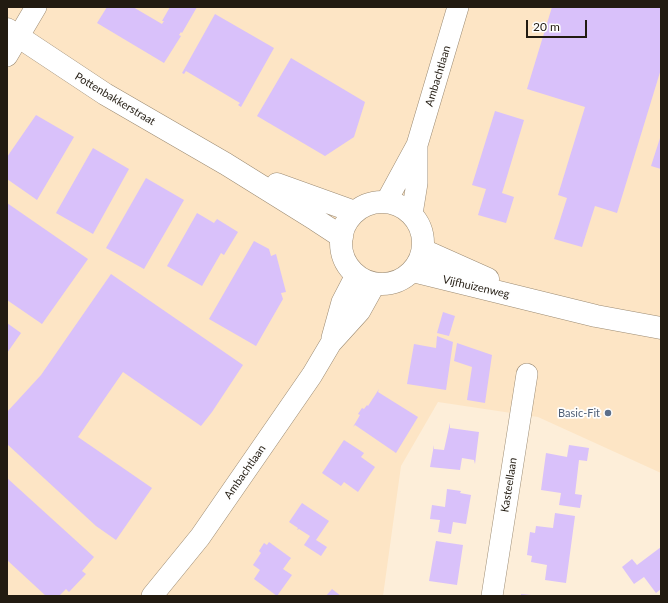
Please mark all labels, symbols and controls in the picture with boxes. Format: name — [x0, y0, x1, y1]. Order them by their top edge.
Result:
scale bar — [528, 12, 589, 38]
text: 20 m — [533, 19, 560, 34]
street label: Ambachtlaan — [422, 44, 454, 108]
street label: Pottenbakkerstraat — [72, 70, 158, 128]
street label: Vijfhuizenweg — [441, 273, 511, 301]
place label: Basic-Fit — [558, 406, 600, 420]
marker: Basic-Fit — [603, 408, 613, 418]
street label: Ambachtlaan — [222, 442, 268, 502]
street label: Kasteellaan — [498, 457, 520, 513]

